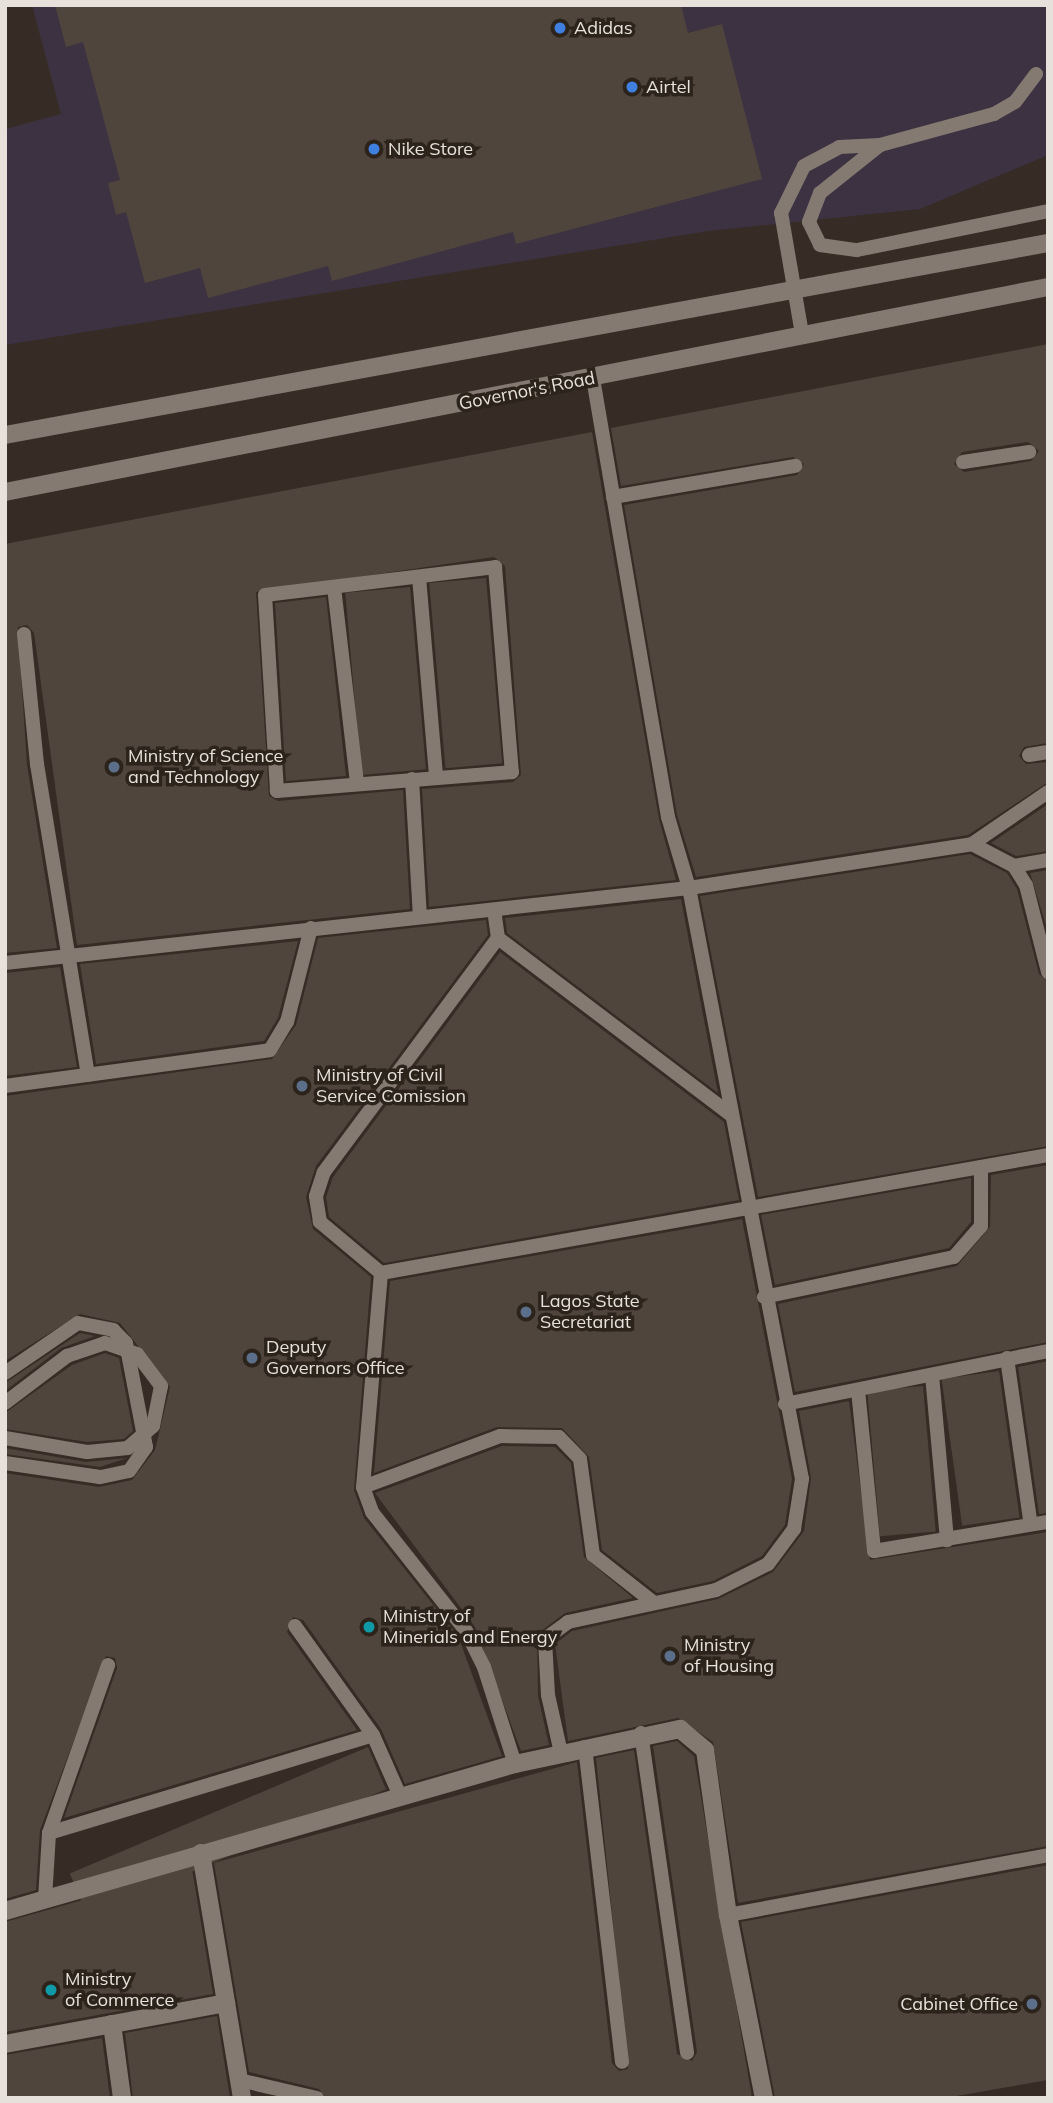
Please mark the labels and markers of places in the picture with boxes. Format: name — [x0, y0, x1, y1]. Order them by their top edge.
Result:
place label: Adidas — [574, 17, 633, 39]
marker: Adidas — [552, 20, 568, 36]
place label: Airtel — [646, 76, 691, 98]
marker: Airtel — [624, 79, 640, 95]
place label: Nike Store — [388, 138, 473, 160]
marker: Nike Store — [366, 141, 382, 157]
place label: Ministry of Science and Technology — [128, 746, 283, 788]
marker: Ministry of Science and Technology — [106, 759, 122, 775]
place label: Ministry of Civil Service Comission — [316, 1065, 466, 1108]
marker: Ministry of Civil Service Comission — [294, 1078, 310, 1094]
place label: Lagos State Secretariat — [540, 1291, 640, 1334]
marker: Lagos State Secretariat — [518, 1304, 534, 1320]
place label: Deputy Governors Office — [266, 1337, 404, 1380]
marker: Deputy Governors Office — [244, 1350, 260, 1366]
place label: Ministry of Minerials and Energy — [383, 1606, 557, 1648]
marker: Ministry of Minerials and Energy — [361, 1619, 377, 1635]
place label: Ministry of Housing — [684, 1635, 774, 1678]
marker: Ministry of Housing — [662, 1648, 678, 1664]
place label: Ministry of Commerce — [65, 1969, 174, 2011]
marker: Ministry of Commerce — [43, 1982, 59, 1998]
place label: Cabinet Office — [900, 1993, 1018, 2015]
marker: Cabinet Office — [1024, 1996, 1040, 2012]

